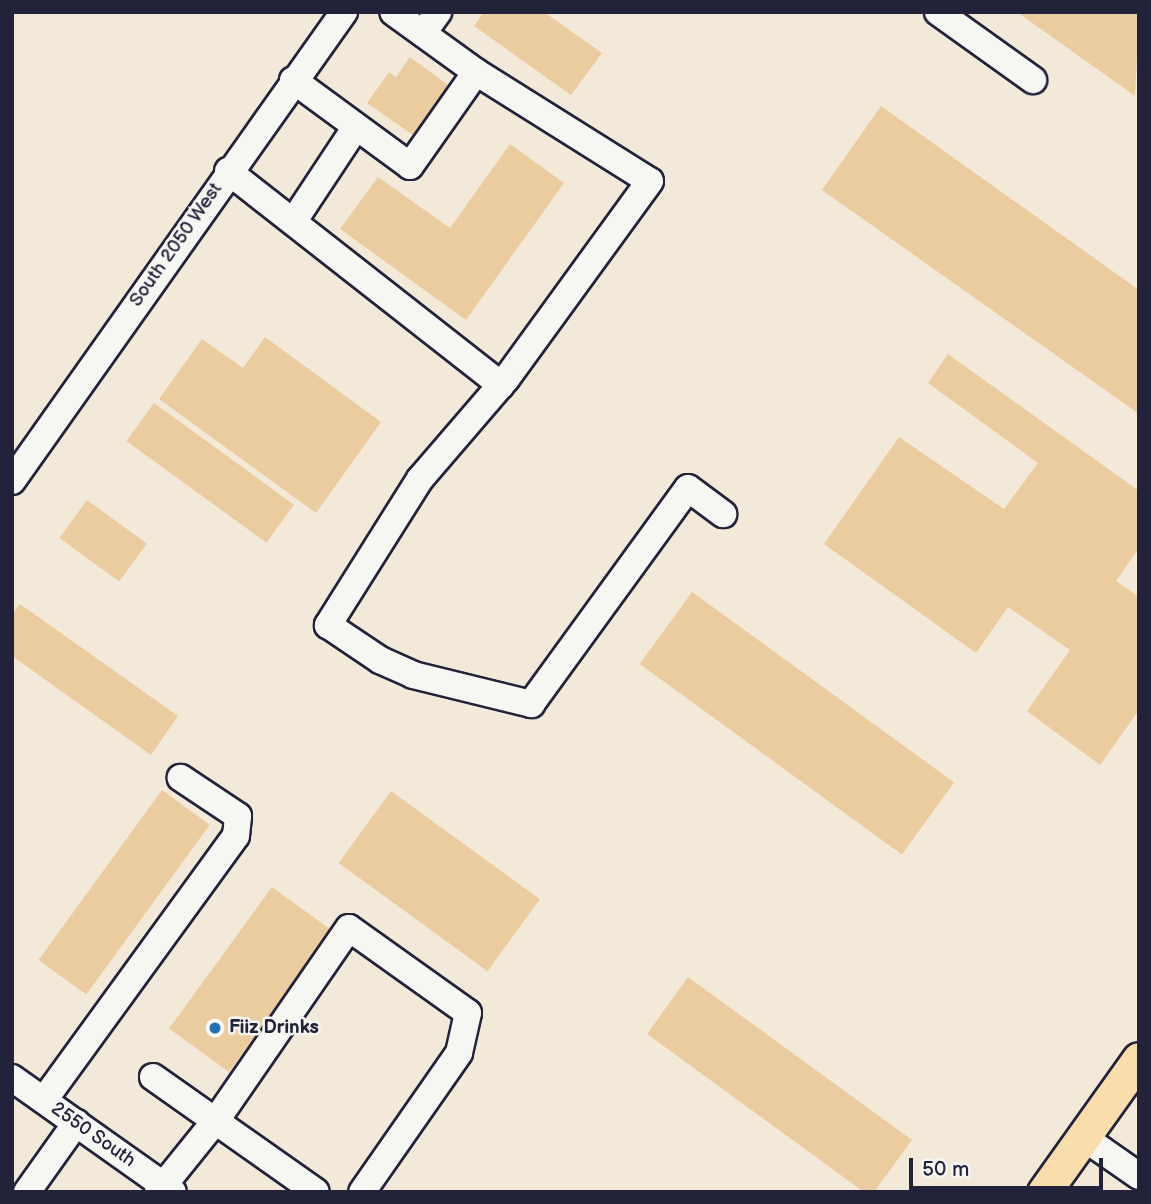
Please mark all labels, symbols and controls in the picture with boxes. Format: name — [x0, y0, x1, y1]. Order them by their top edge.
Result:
street label: South 2050 West — [125, 178, 227, 312]
place label: Fiiz Drinks — [229, 1017, 319, 1039]
marker: Fiiz Drinks — [207, 1020, 223, 1036]
street label: 2550 South — [46, 1097, 140, 1173]
scale bar — [913, 1144, 1107, 1188]
text: 50 m — [922, 1157, 969, 1182]

